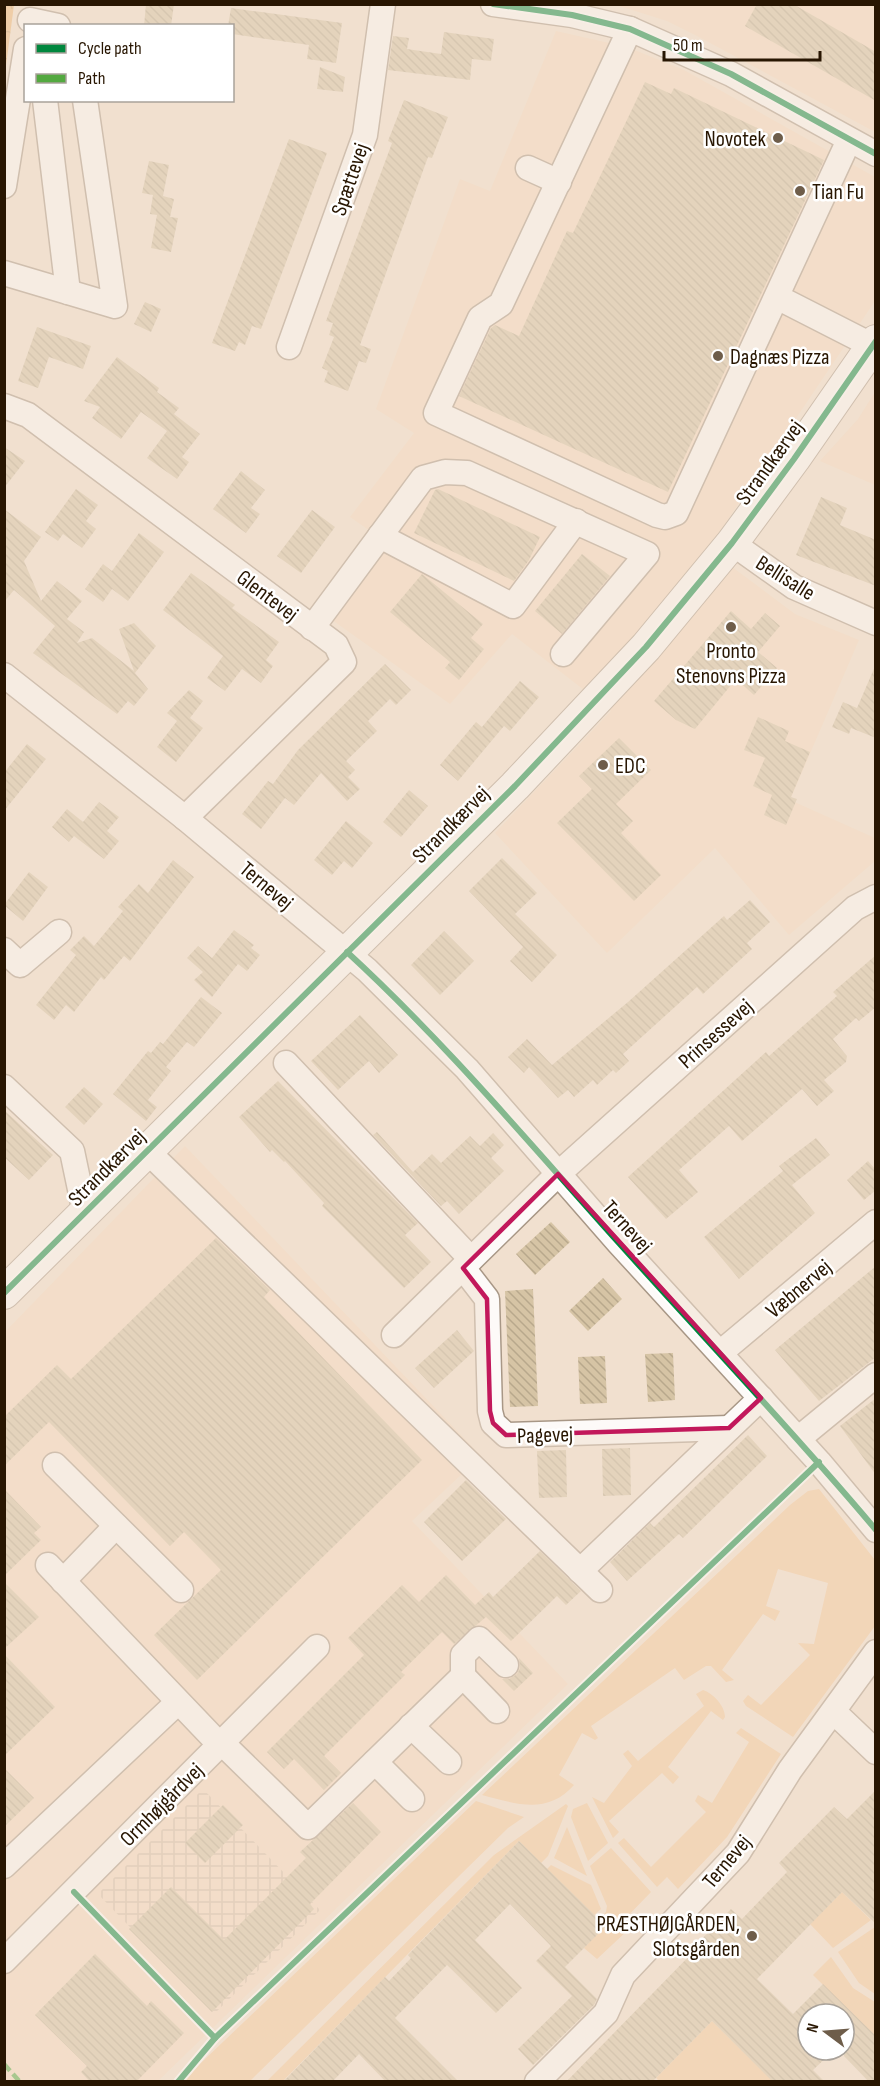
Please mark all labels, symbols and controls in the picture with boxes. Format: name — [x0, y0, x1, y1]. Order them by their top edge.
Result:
legend — [24, 24, 234, 102]
scale bar — [664, 24, 820, 62]
text: 50 m — [673, 35, 703, 56]
text: Cycle path — [78, 38, 142, 59]
text: Path — [78, 68, 106, 89]
place label: Novotek — [705, 126, 767, 153]
marker: Novotek — [771, 131, 785, 145]
street label: Spættevej — [325, 140, 375, 219]
place label: Tian Fu — [812, 179, 864, 206]
marker: Tian Fu — [793, 184, 807, 198]
place label: Dagnæs Pizza — [730, 344, 830, 371]
marker: Dagnæs Pizza — [711, 349, 725, 363]
street label: Strandkærvej — [730, 415, 810, 511]
street label: Bellisalle — [751, 550, 820, 607]
street label: Glentevej — [231, 564, 303, 628]
marker: Pronto Stenovns Pizza — [724, 620, 738, 634]
place label: Pronto Stenovns Pizza — [676, 638, 786, 690]
place label: EDC — [615, 753, 646, 780]
marker: EDC — [596, 758, 610, 772]
street label: Strandkærvej — [407, 781, 495, 869]
street label: Ternevej — [234, 856, 298, 916]
street label: Prinsessevej — [673, 994, 759, 1075]
street label: Strandkærvej — [63, 1124, 151, 1212]
street label: Ternevej — [596, 1195, 658, 1259]
street label: Væbnervej — [761, 1254, 837, 1324]
street label: Pagevej — [517, 1421, 574, 1450]
street label: Ormhøjgårdvej — [115, 1758, 209, 1852]
street label: Ternevej — [697, 1830, 757, 1894]
place label: PRÆSTHØJGÅRDEN, Slotsgården — [596, 1911, 740, 1963]
marker: PRÆSTHØJGÅRDEN, Slotsgården — [745, 1929, 759, 1943]
north arrow — [796, 2002, 856, 2062]
text: N — [803, 2022, 823, 2035]

